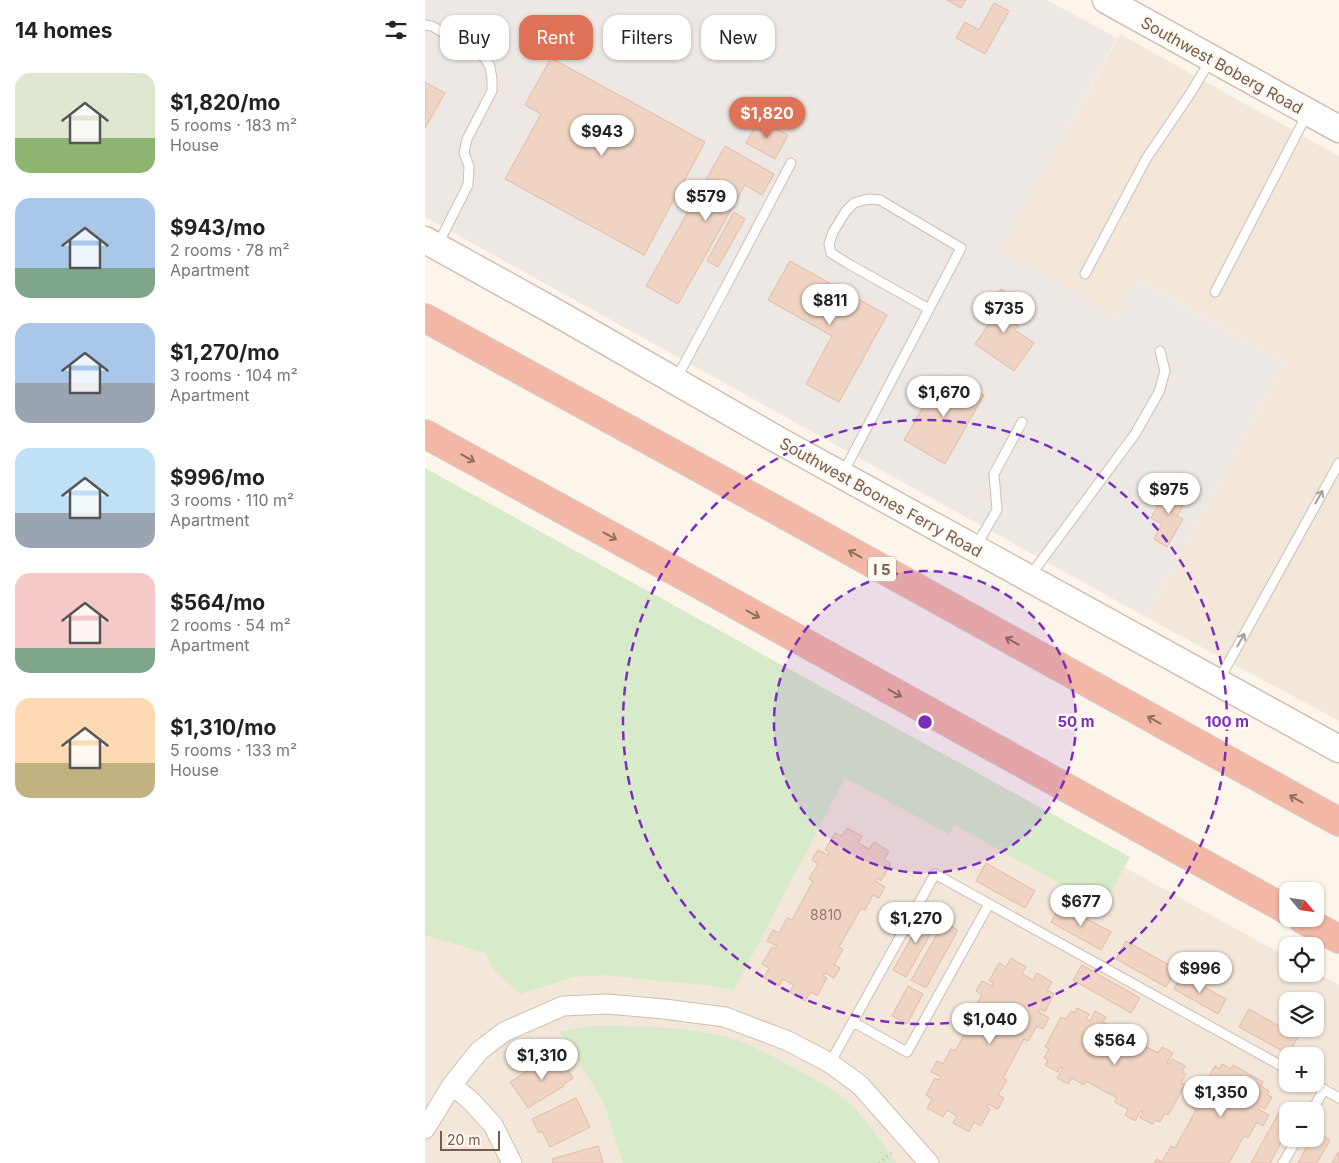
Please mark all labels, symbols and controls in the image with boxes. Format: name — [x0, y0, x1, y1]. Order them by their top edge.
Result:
street label: Southwest Boberg Road — [1137, 12, 1307, 118]
chip: Buy — [440, 15, 509, 60]
chip: Rent — [519, 15, 593, 60]
chip: Filters — [603, 15, 691, 60]
chip: New — [701, 15, 775, 60]
icon: filters — [382, 16, 410, 44]
text: 14 homes — [15, 18, 113, 43]
text: $1,820/mo — [170, 90, 280, 115]
icon: home — [55, 93, 115, 153]
pin: $1,820 — [726, 96, 808, 139]
text: $1,820 — [740, 103, 794, 123]
pin: $943 — [572, 114, 632, 157]
text: 5 rooms · 183 m² — [170, 115, 297, 135]
text: $943 — [581, 121, 623, 141]
text: House — [170, 135, 219, 155]
pin: $579 — [676, 180, 736, 222]
text: $579 — [686, 186, 726, 206]
text: $943/mo — [170, 215, 265, 240]
icon: home — [55, 218, 115, 278]
text: 2 rooms · 78 m² — [170, 240, 290, 260]
text: Apartment — [170, 260, 250, 280]
pin: $811 — [800, 284, 860, 326]
text: $811 — [813, 290, 847, 310]
pin: $735 — [974, 292, 1034, 334]
text: $735 — [984, 298, 1024, 318]
text: $1,270/mo — [170, 340, 279, 365]
icon: home — [55, 343, 115, 403]
text: 3 rooms · 104 m² — [170, 365, 298, 385]
pin: $1,670 — [903, 376, 985, 418]
text: $1,670 — [918, 382, 970, 402]
text: Apartment — [170, 385, 250, 405]
street label: Southwest Boones Ferry Road — [776, 433, 986, 561]
one-way arrow — [460, 453, 474, 463]
text: $996/mo — [170, 465, 265, 490]
icon: home — [55, 468, 115, 528]
pin: $975 — [1139, 472, 1199, 515]
text: $975 — [1149, 479, 1189, 499]
text: 3 rooms · 110 m² — [170, 490, 294, 510]
one-way arrow — [1315, 490, 1324, 505]
text: Apartment — [170, 510, 250, 530]
one-way arrow — [603, 531, 617, 541]
one-way arrow — [847, 549, 862, 559]
road number: I 5 — [868, 556, 896, 582]
text: $564/mo — [170, 590, 265, 615]
icon: home — [55, 593, 115, 653]
one-way arrow — [745, 609, 760, 619]
text: 2 rooms · 54 m² — [170, 615, 291, 635]
one-way arrow — [1237, 633, 1247, 648]
text: Apartment — [170, 635, 250, 655]
one-way arrow — [1005, 636, 1020, 645]
one-way arrow — [887, 688, 902, 698]
text: 50 m — [1058, 712, 1094, 731]
text: 100 m — [1205, 712, 1249, 731]
centre of rings — [916, 713, 934, 731]
text: $1,310/mo — [170, 715, 276, 740]
one-way arrow — [1147, 715, 1162, 725]
icon: home — [55, 718, 115, 778]
text: 5 rooms · 133 m² — [170, 740, 297, 760]
text: House — [170, 760, 219, 780]
one-way arrow — [1290, 793, 1304, 803]
north arrow — [1279, 882, 1324, 928]
map controls — [1279, 882, 1324, 1147]
pin: $677 — [1051, 884, 1111, 927]
text: $677 — [1061, 891, 1101, 911]
pin: $1,270 — [875, 902, 957, 944]
house number: 8810 — [810, 906, 842, 923]
text: $1,270 — [890, 908, 942, 928]
button: locate — [1279, 937, 1324, 982]
pin: $996 — [1170, 952, 1230, 994]
text: $996 — [1179, 958, 1221, 978]
button: layers — [1279, 992, 1324, 1037]
pin: $1,040 — [949, 1002, 1031, 1045]
text: $1,040 — [963, 1009, 1017, 1029]
pin: $564 — [1085, 1024, 1145, 1066]
text: $564 — [1094, 1030, 1136, 1050]
pin: $1,310 — [501, 1038, 583, 1081]
text: $1,310 — [517, 1045, 567, 1065]
button: + — [1279, 1047, 1324, 1092]
pin: $1,350 — [1180, 1076, 1262, 1118]
text: $1,350 — [1194, 1082, 1248, 1102]
button: − — [1279, 1102, 1324, 1147]
scale bar — [440, 1128, 500, 1151]
text: 20 m — [447, 1131, 481, 1148]

